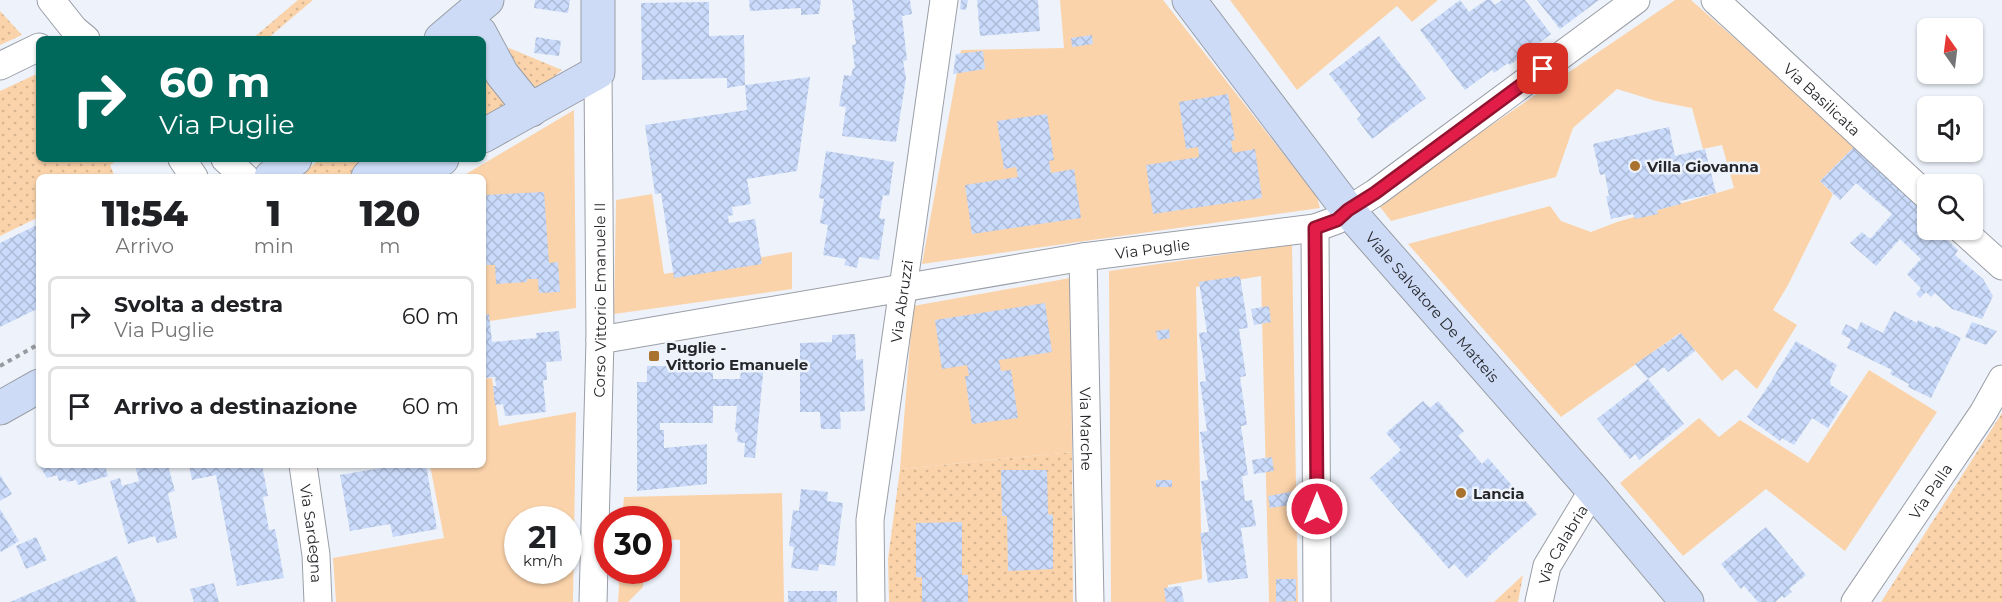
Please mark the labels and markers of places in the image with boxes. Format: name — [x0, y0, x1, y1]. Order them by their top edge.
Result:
pin — [1517, 43, 1568, 94]
place label: Villa Giovanna — [1646, 157, 1759, 176]
marker: Villa Giovanna — [1628, 159, 1642, 173]
place label: Puglie - Vittorio Emanuele — [665, 338, 808, 374]
marker: Puglie - Vittorio Emanuele — [647, 349, 661, 363]
place label: Lancia — [1473, 484, 1524, 503]
marker: Lancia — [1454, 486, 1468, 500]

